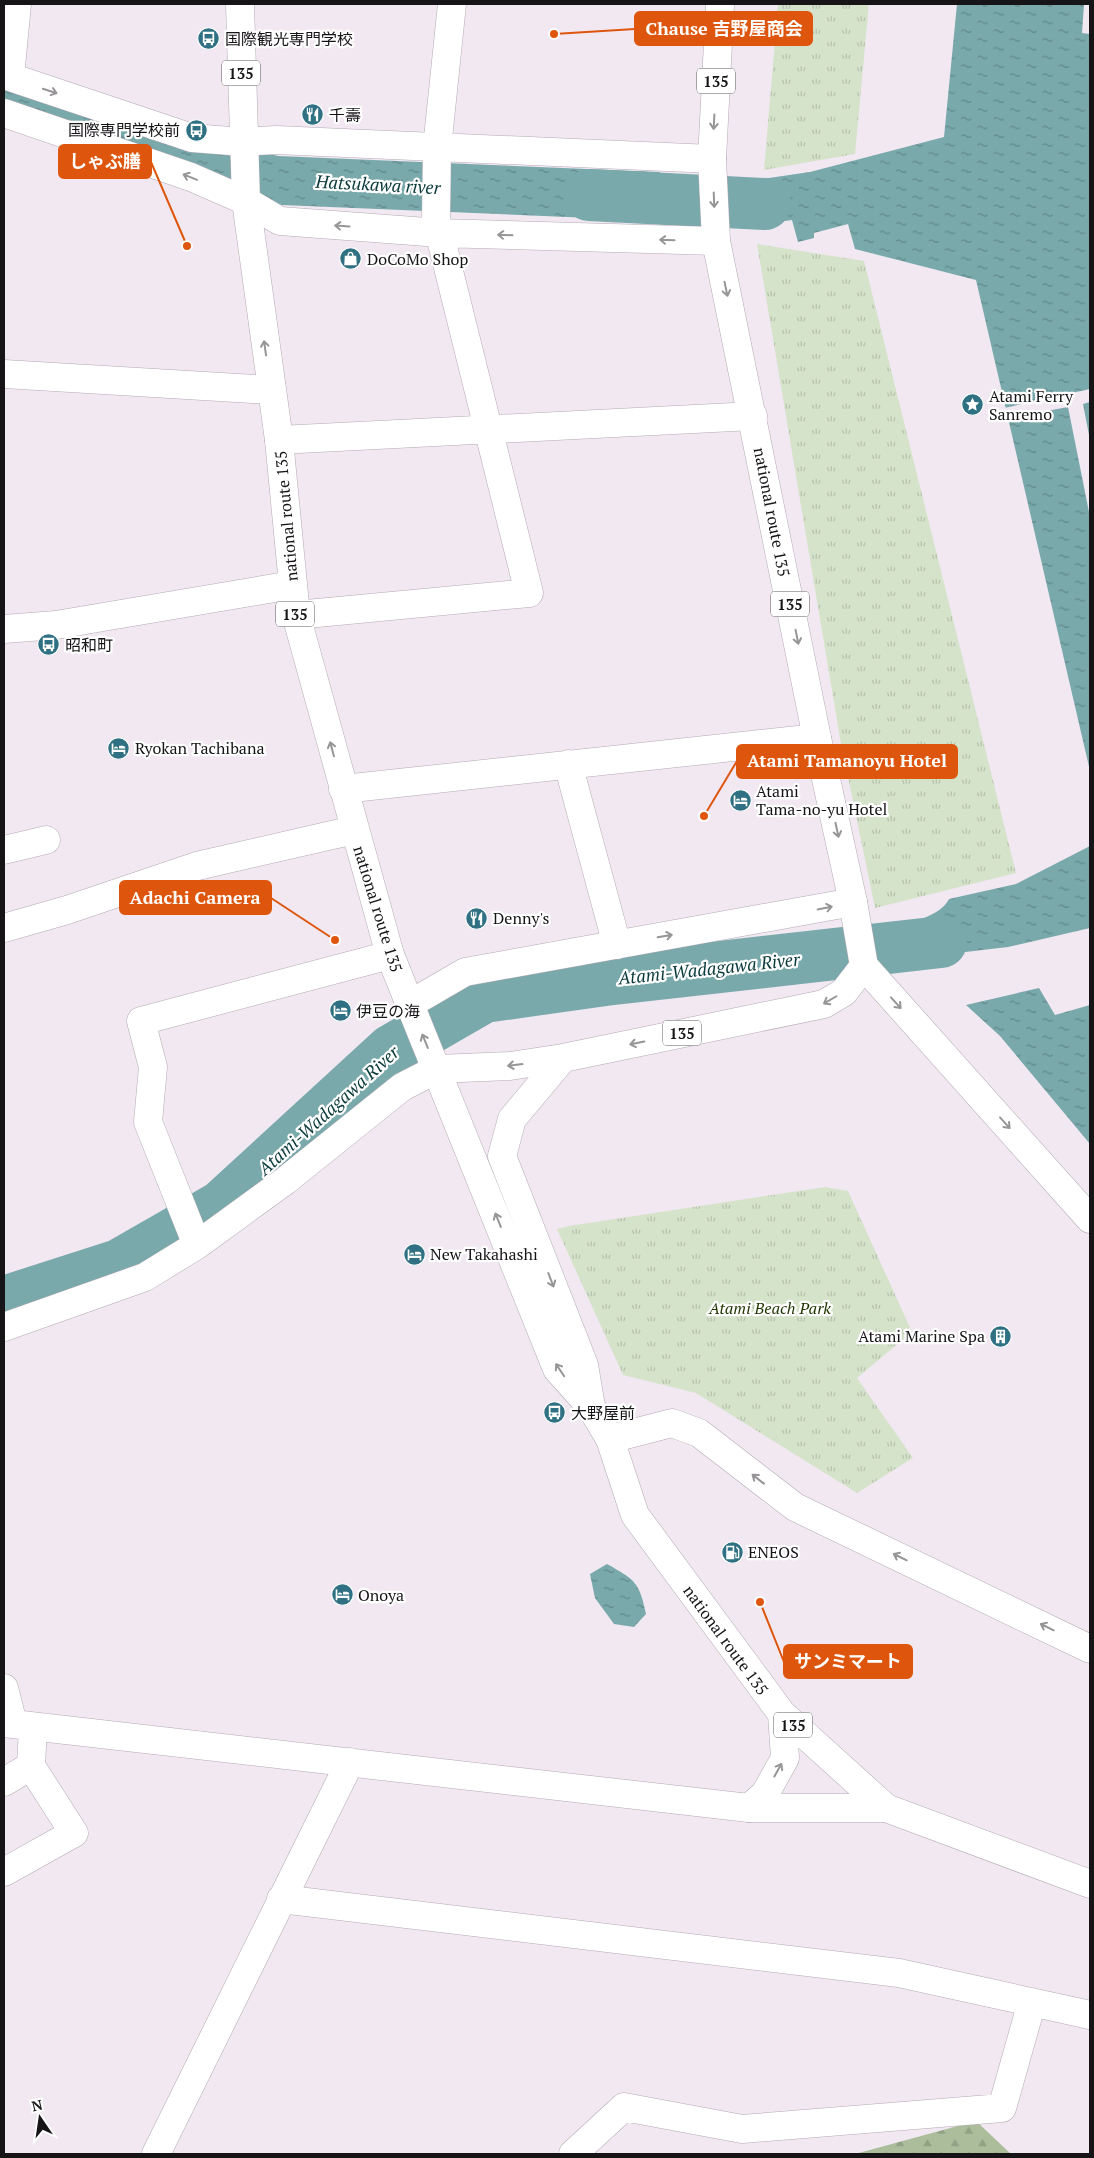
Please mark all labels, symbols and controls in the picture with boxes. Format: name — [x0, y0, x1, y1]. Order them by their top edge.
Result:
callout: Chause 吉野屋商会 — [635, 12, 812, 45]
text: Chause 吉野屋商会 — [645, 16, 803, 40]
bus stop icon: 国際観光専門学校 — [197, 27, 221, 51]
place label: 国際観光専門学校 — [225, 28, 353, 50]
road number: 135 — [222, 60, 260, 86]
road number: 135 — [697, 68, 735, 94]
one-way arrow — [42, 86, 58, 96]
restaurant icon: 千壽 — [301, 103, 325, 127]
place label: 千壽 — [329, 104, 361, 126]
one-way arrow — [710, 114, 719, 130]
bus stop icon: 国際専門学校前 — [184, 118, 208, 142]
place label: 国際専門学校前 — [68, 119, 180, 141]
callout: しゃぶ膳 — [59, 145, 151, 178]
text: しゃぶ膳 — [69, 149, 141, 173]
water label: Hatsukawa river — [314, 169, 442, 199]
one-way arrow — [183, 172, 199, 181]
one-way arrow — [709, 192, 719, 208]
one-way arrow — [335, 221, 351, 230]
one-way arrow — [497, 230, 513, 239]
one-way arrow — [659, 235, 675, 244]
shop icon: DoCoMo Shop — [339, 247, 363, 271]
place label: DoCoMo Shop — [367, 248, 468, 270]
one-way arrow — [722, 280, 731, 296]
one-way arrow — [260, 340, 270, 356]
place label: Atami Ferry Sanremo — [989, 385, 1074, 425]
place icon: Atami Ferry Sanremo — [961, 393, 985, 417]
street label: national route 135 — [749, 446, 795, 578]
street label: national route 135 — [269, 450, 303, 582]
road number: 135 — [771, 592, 809, 616]
road number: 135 — [276, 602, 314, 626]
one-way arrow — [793, 628, 802, 644]
bus stop icon: 昭和町 — [37, 633, 61, 657]
place label: 昭和町 — [65, 634, 113, 656]
hotel icon: Ryokan Tachibana — [107, 736, 131, 760]
place label: Ryokan Tachibana — [135, 737, 265, 759]
one-way arrow — [327, 741, 336, 757]
callout: Atami Tamanoyu Hotel — [737, 745, 957, 778]
text: Atami Tamanoyu Hotel — [747, 748, 947, 772]
place label: Atami Tama-no-yu Hotel — [756, 780, 888, 820]
hotel icon: Atami Tama-no-yu Hotel — [728, 788, 752, 812]
one-way arrow — [833, 821, 842, 837]
street label: national route 135 — [348, 843, 408, 975]
callout: Adachi Camera — [120, 881, 271, 914]
text: Adachi Camera — [130, 885, 260, 909]
one-way arrow — [817, 902, 833, 912]
restaurant icon: Denny's — [465, 906, 489, 930]
place label: Denny's — [493, 907, 550, 929]
one-way arrow — [657, 931, 673, 941]
water label: Atami-Wadagawa River — [616, 946, 802, 990]
one-way arrow — [823, 996, 837, 1006]
one-way arrow — [890, 996, 902, 1009]
hotel icon: 伊豆の海 — [328, 999, 352, 1023]
place label: 伊豆の海 — [356, 1000, 420, 1022]
road number: 135 — [663, 1020, 701, 1046]
one-way arrow — [420, 1034, 429, 1049]
one-way arrow — [630, 1038, 646, 1048]
water label: Atami-Wadagawa River — [251, 1039, 405, 1181]
one-way arrow — [507, 1060, 523, 1070]
one-way arrow — [999, 1117, 1011, 1130]
one-way arrow — [492, 1213, 502, 1228]
hotel icon: New Takahashi — [402, 1242, 426, 1266]
place label: New Takahashi — [430, 1243, 538, 1265]
one-way arrow — [547, 1272, 556, 1287]
park label: Atami Beach Park — [708, 1297, 831, 1319]
building icon: Atami Marine Spa — [989, 1324, 1013, 1348]
place label: Atami Marine Spa — [858, 1325, 985, 1347]
one-way arrow — [555, 1363, 565, 1377]
bus stop icon: 大野屋前 — [543, 1401, 567, 1425]
place label: 大野屋前 — [571, 1402, 635, 1424]
one-way arrow — [752, 1473, 765, 1484]
fuel station icon: ENEOS — [720, 1540, 744, 1564]
place label: ENEOS — [748, 1541, 799, 1563]
one-way arrow — [893, 1552, 908, 1561]
street label: national route 135 — [679, 1580, 773, 1700]
hotel icon: Onoya — [330, 1583, 354, 1607]
place label: Onoya — [358, 1584, 404, 1606]
one-way arrow — [1039, 1622, 1054, 1632]
callout: サンミマート — [784, 1645, 912, 1678]
text: サンミマート — [794, 1649, 902, 1673]
road number: 135 — [774, 1712, 812, 1738]
one-way arrow — [774, 1763, 783, 1778]
north arrow — [15, 2093, 65, 2143]
text: N — [30, 2094, 45, 2115]

